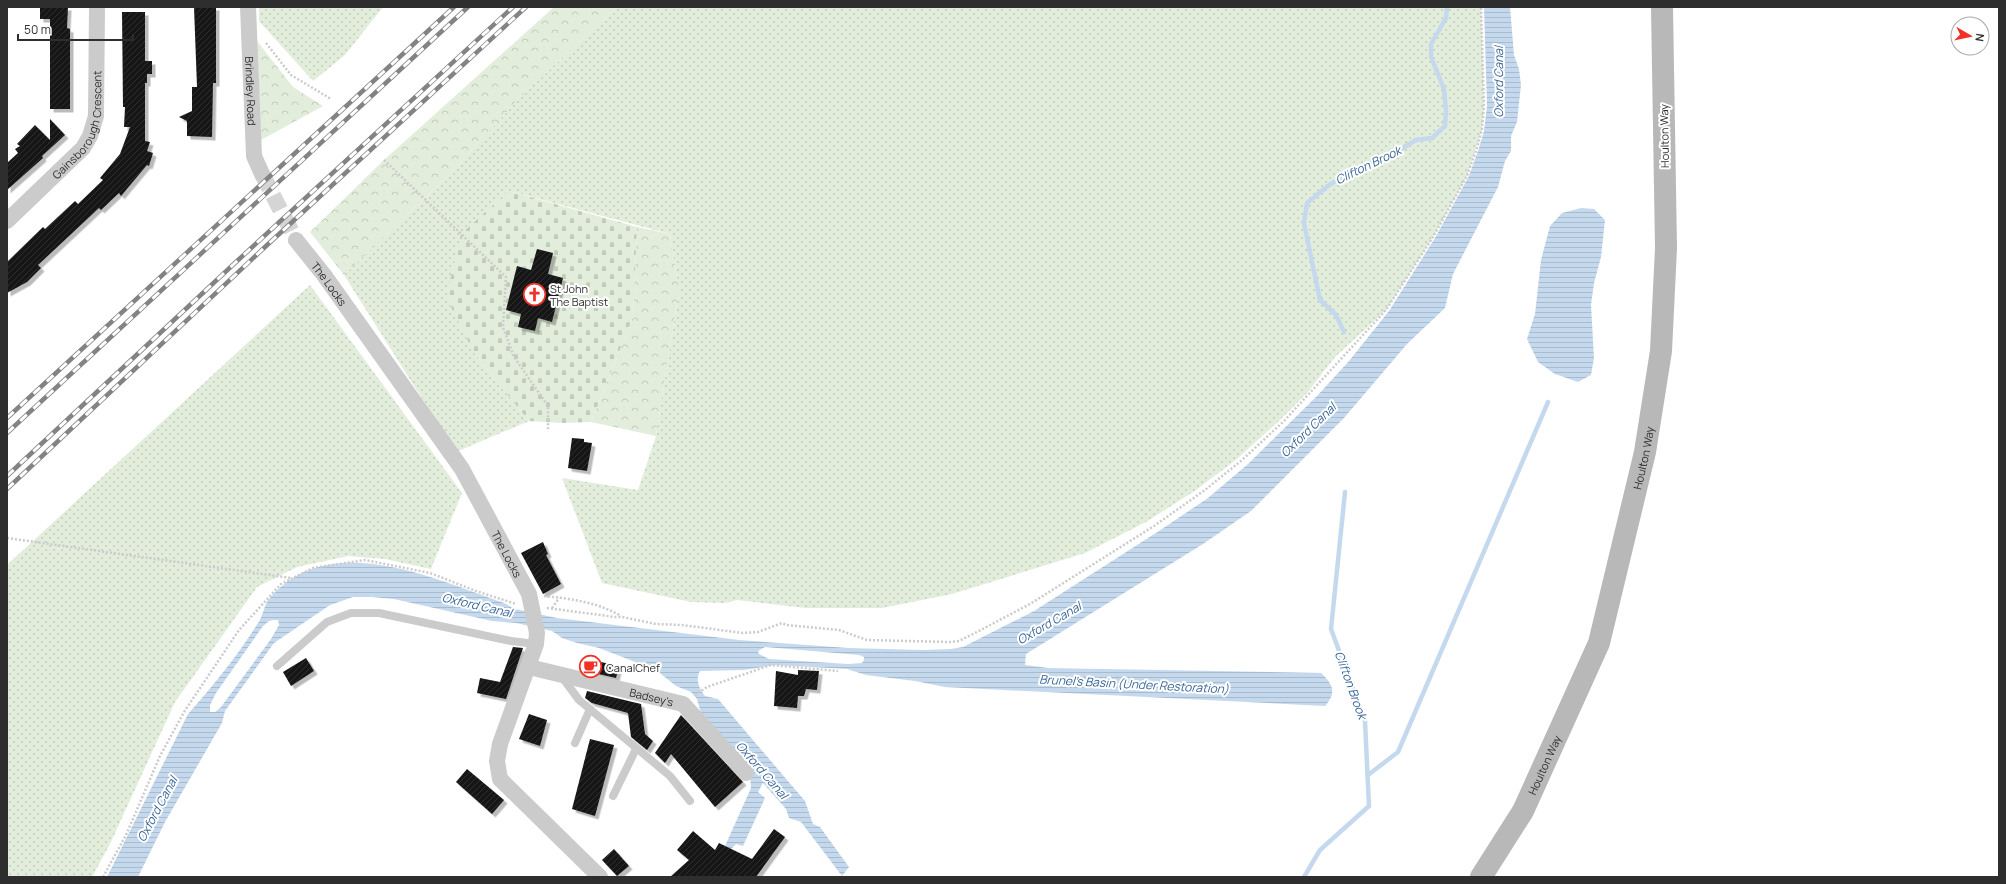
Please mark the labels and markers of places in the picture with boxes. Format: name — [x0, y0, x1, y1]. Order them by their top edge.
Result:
church icon: St John The Baptist — [522, 281, 548, 307]
place label: St John The Baptist — [550, 281, 608, 309]
cafe icon: CanalChef — [577, 654, 603, 680]
place label: CanalChef — [606, 660, 660, 675]

